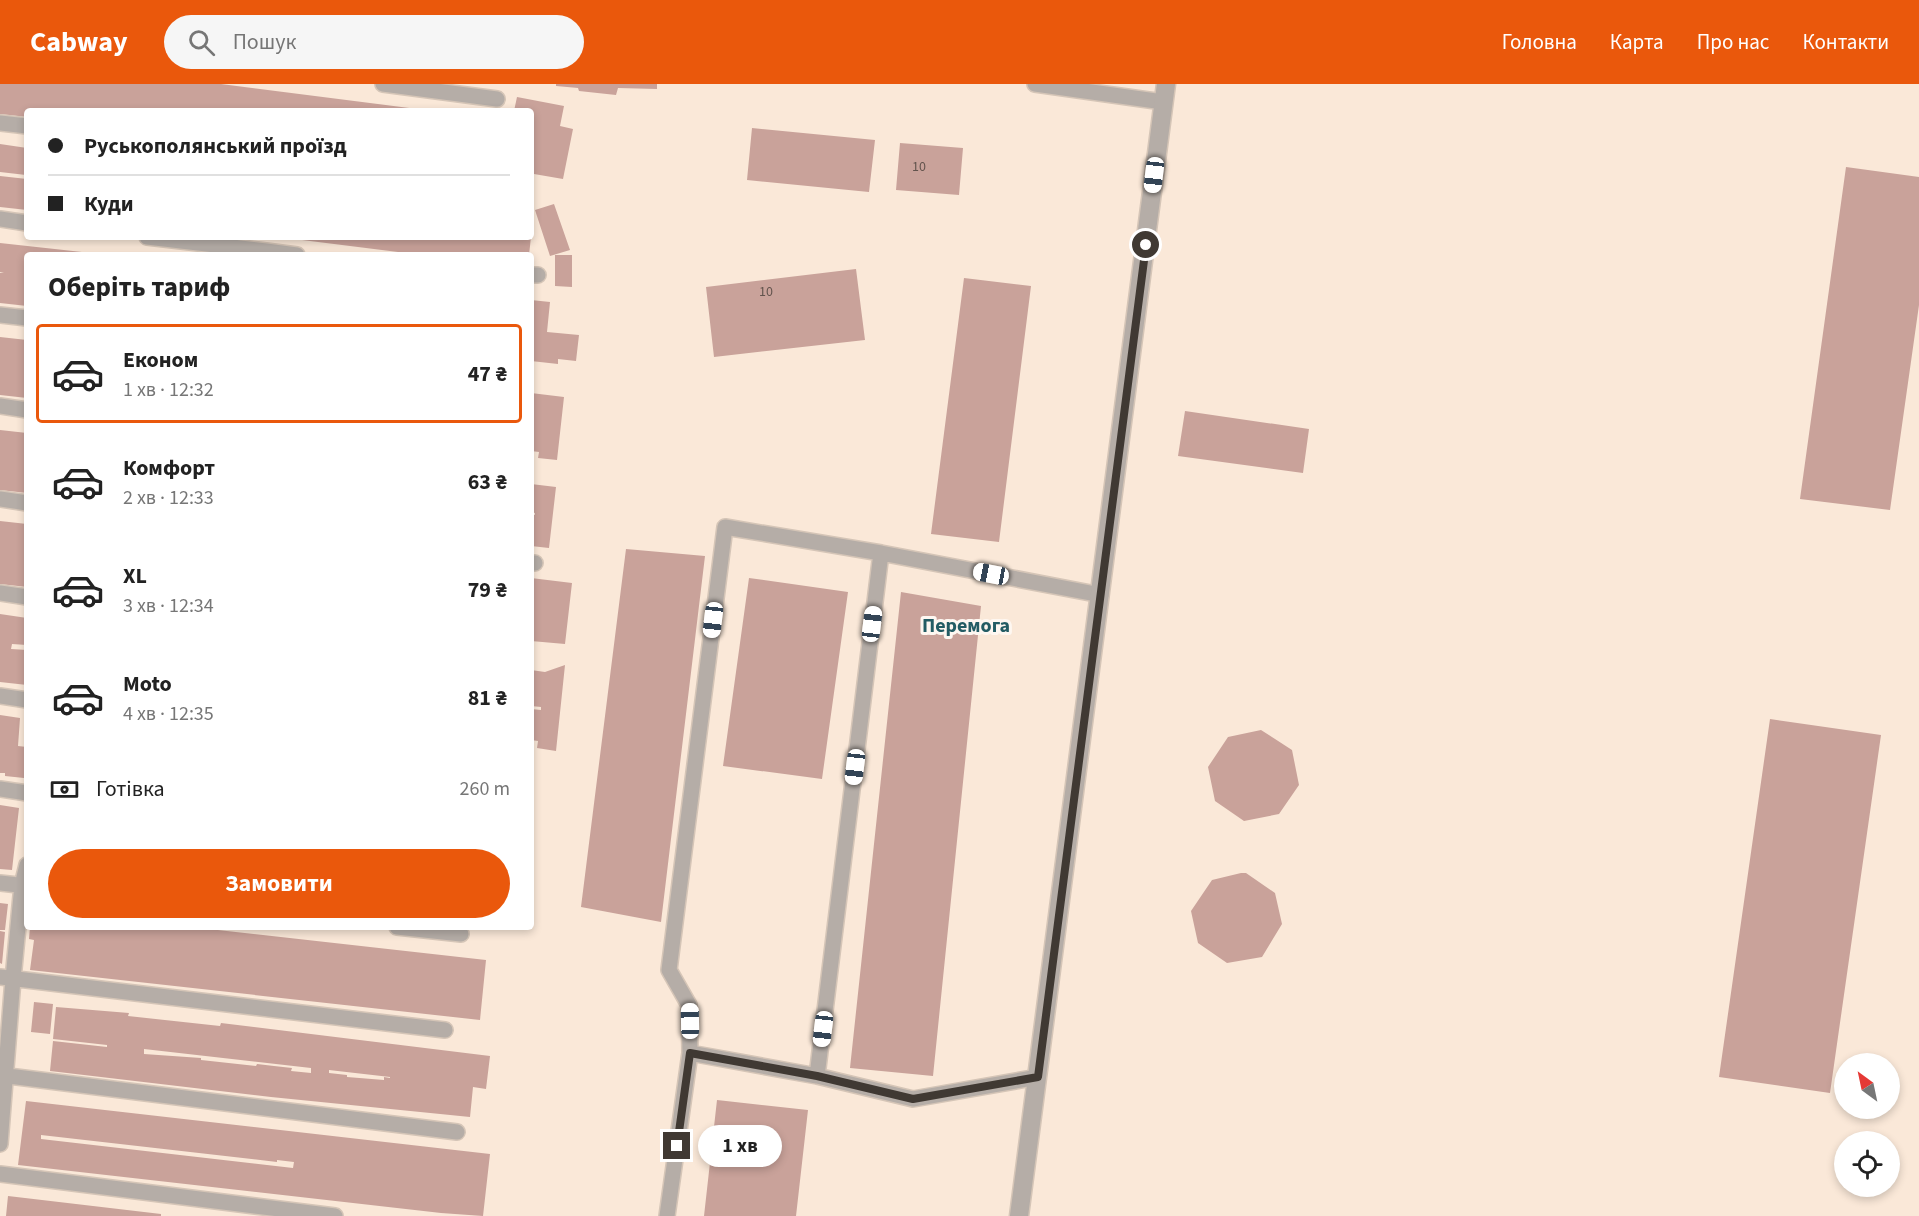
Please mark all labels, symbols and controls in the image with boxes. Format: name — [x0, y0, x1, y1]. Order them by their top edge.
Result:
search box — [164, 15, 584, 69]
text: Cabway — [30, 22, 128, 62]
icon: search — [185, 26, 218, 59]
text: Пошук — [233, 26, 296, 58]
text: Головна — [1502, 27, 1577, 57]
text: Карта — [1610, 27, 1664, 57]
text: Про нас — [1697, 27, 1769, 57]
text: Контакти — [1802, 27, 1889, 57]
text: Руськополянський проїзд — [84, 130, 347, 162]
car — [1143, 156, 1165, 194]
house number: 10 — [912, 157, 926, 177]
text: Куди — [84, 188, 134, 220]
route start — [1132, 231, 1159, 258]
text: Оберіть тариф — [48, 268, 230, 307]
house number: 10 — [759, 282, 773, 302]
text: Економ — [123, 344, 198, 376]
icon: car — [51, 347, 105, 401]
text: 47 ₴ — [468, 358, 507, 390]
text: 1 хв · 12:32 — [123, 376, 214, 404]
text: Комфорт — [123, 452, 215, 484]
icon: car — [51, 455, 105, 509]
text: 63 ₴ — [468, 466, 507, 498]
text: 2 хв · 12:33 — [123, 484, 214, 512]
text: XL — [123, 560, 147, 592]
car — [972, 562, 1010, 586]
icon: car — [51, 563, 105, 617]
text: 79 ₴ — [468, 574, 507, 606]
text: 3 хв · 12:34 — [123, 592, 214, 620]
car — [702, 601, 724, 639]
car — [861, 605, 883, 643]
district label: Перемога — [922, 612, 1010, 640]
text: Moto — [123, 668, 172, 700]
icon: car — [51, 671, 105, 725]
text: 81 ₴ — [468, 682, 507, 714]
text: 4 хв · 12:35 — [123, 700, 214, 728]
car — [844, 748, 866, 786]
icon: cash — [48, 773, 81, 806]
text: Готівка — [96, 773, 165, 805]
text: 260 m — [460, 775, 510, 803]
button: Замовити — [48, 849, 510, 918]
car — [681, 1003, 699, 1039]
car — [812, 1010, 834, 1048]
north arrow — [1834, 1053, 1900, 1119]
map controls — [1834, 1053, 1900, 1197]
callout: 1 хв — [698, 1125, 782, 1167]
button: locate — [1834, 1131, 1900, 1197]
route end — [663, 1132, 690, 1159]
text: 1 хв — [722, 1132, 758, 1160]

